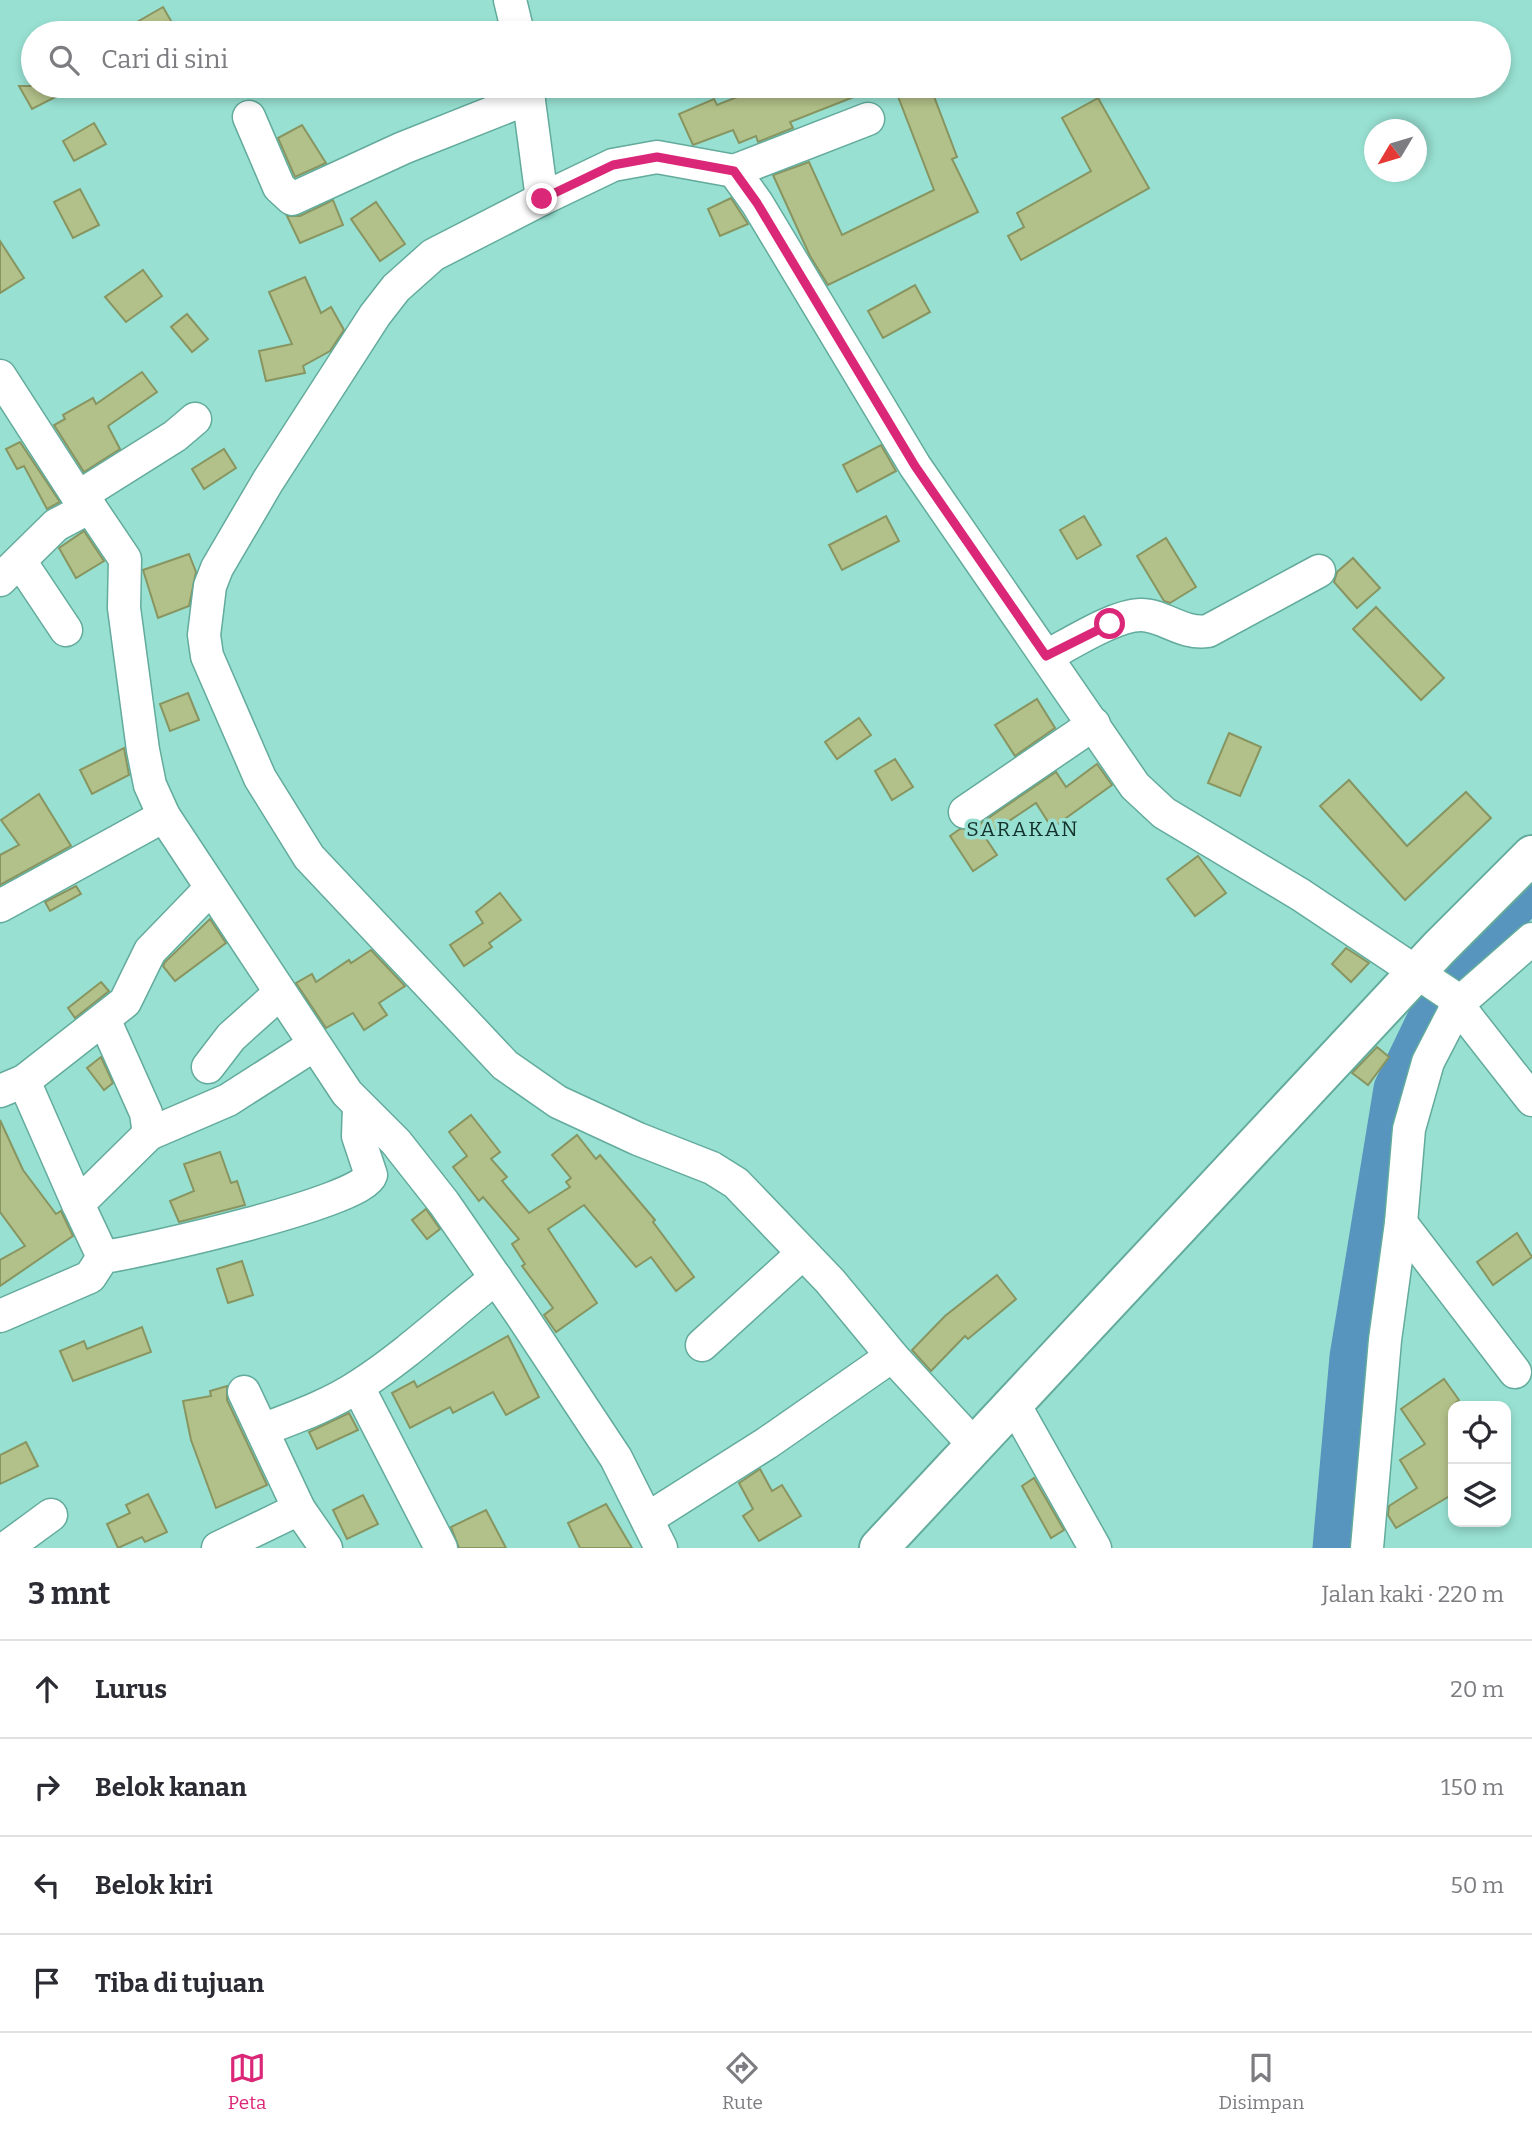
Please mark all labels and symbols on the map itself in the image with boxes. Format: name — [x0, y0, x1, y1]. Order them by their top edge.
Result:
north arrow — [1364, 119, 1427, 182]
route end — [526, 183, 557, 214]
route start — [1094, 608, 1125, 639]
district label: SARAKAN — [966, 816, 1080, 842]

